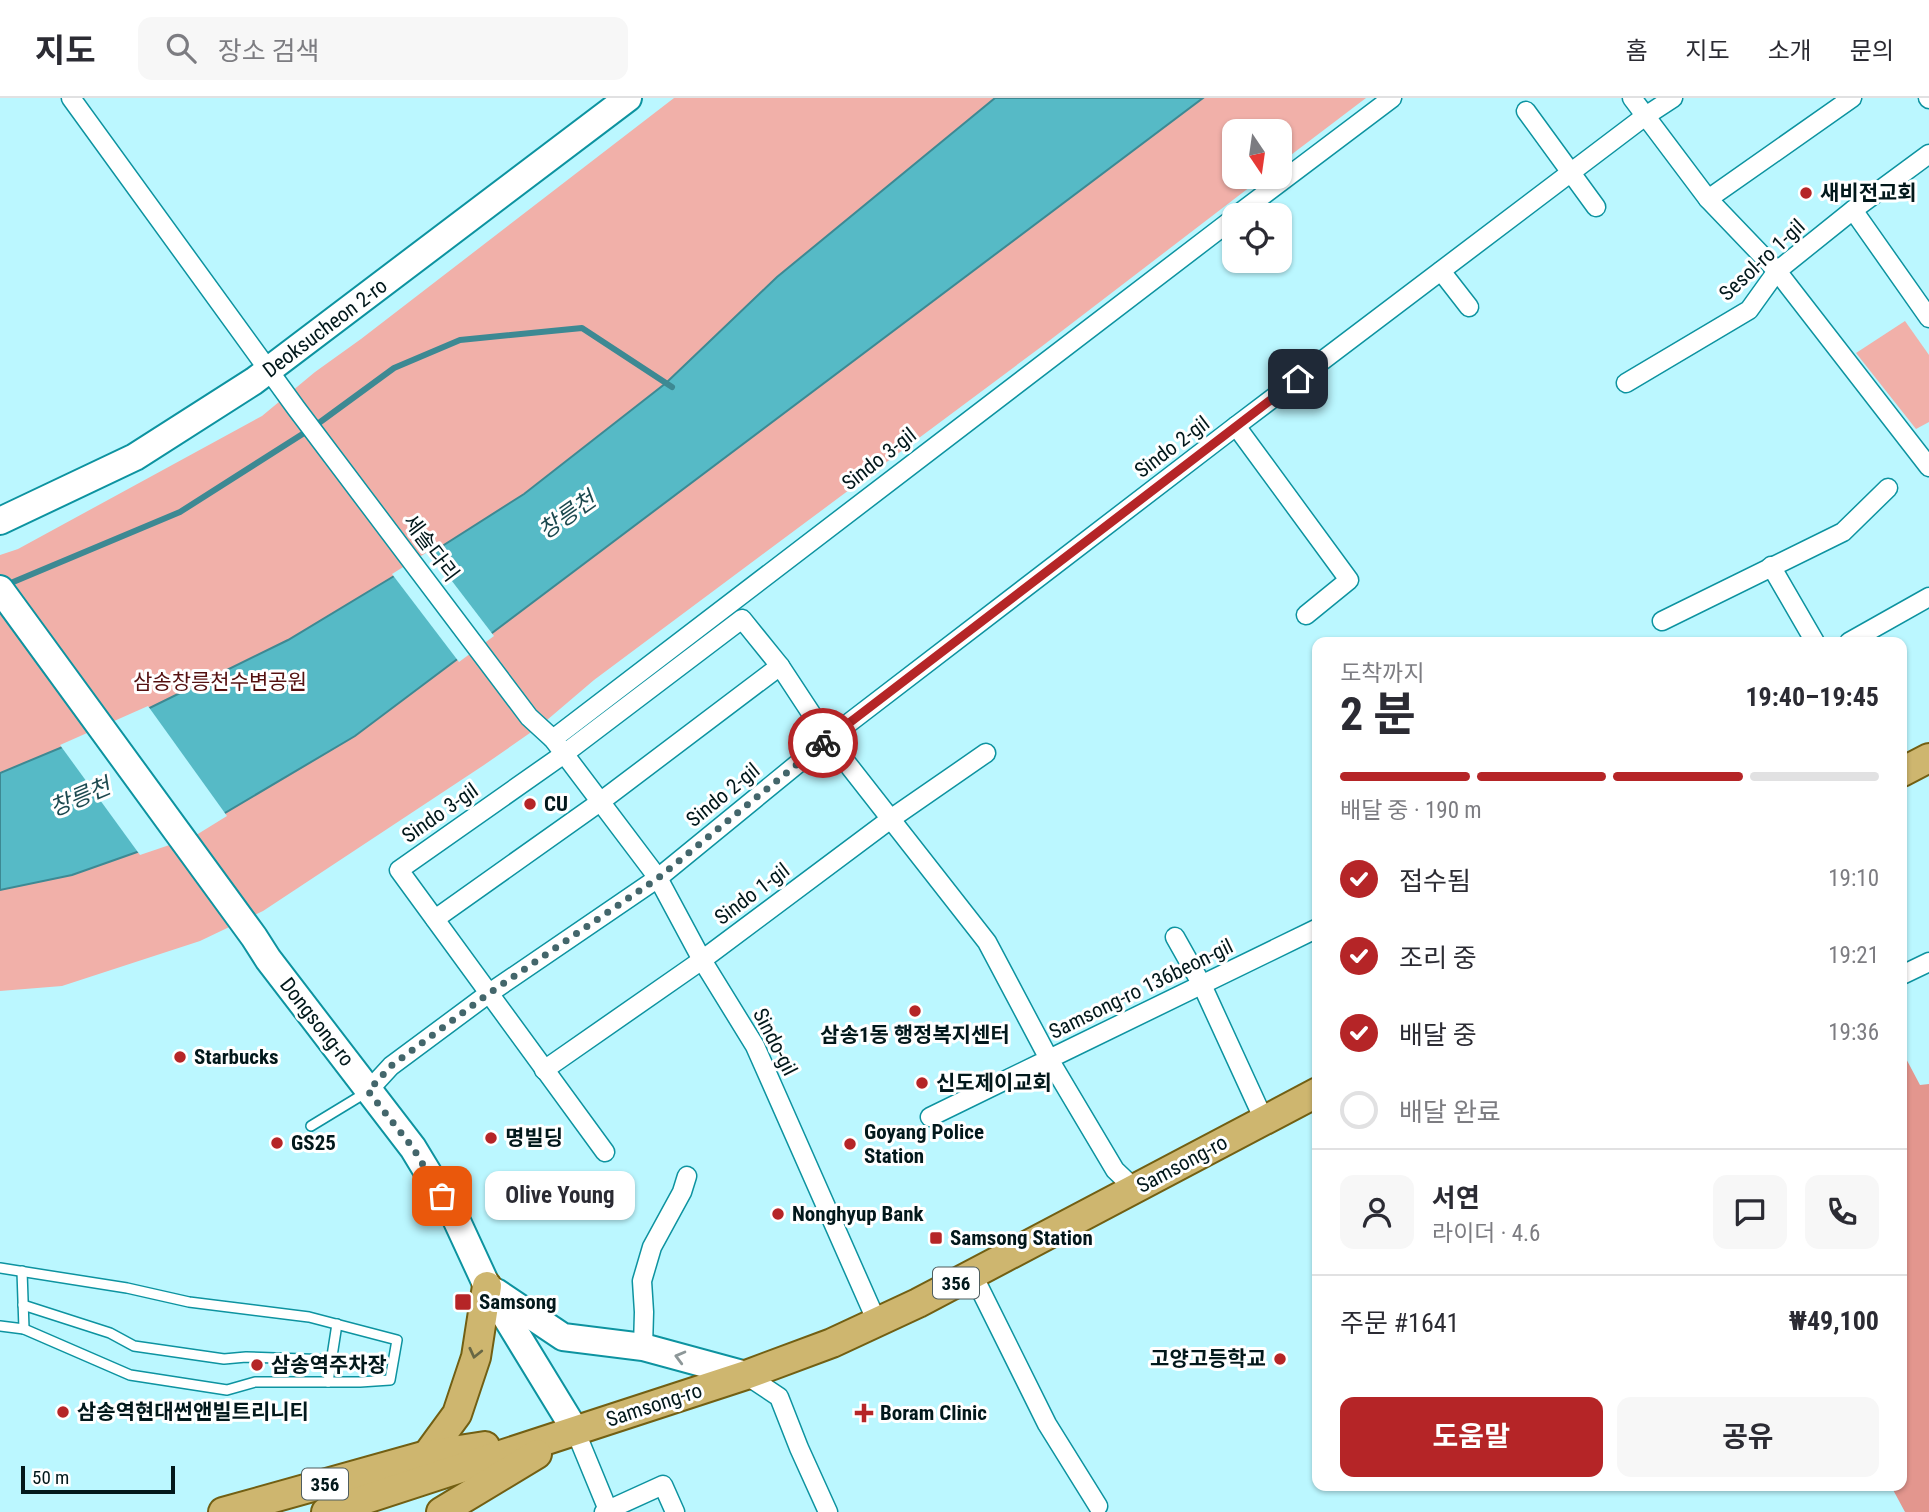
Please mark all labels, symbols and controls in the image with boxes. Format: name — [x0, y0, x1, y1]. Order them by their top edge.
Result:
search box — [138, 17, 628, 80]
icon: search — [162, 29, 200, 67]
text: 지도 — [35, 31, 96, 70]
text: 장소 검색 — [218, 36, 319, 66]
text: 홈 — [1625, 37, 1647, 65]
text: 지도 — [1685, 37, 1730, 65]
text: 소개 — [1768, 37, 1812, 65]
text: 문의 — [1850, 37, 1894, 65]
north arrow — [1222, 119, 1292, 189]
map controls — [1222, 119, 1292, 273]
place label: 새비전교회 — [1820, 181, 1917, 205]
marker: 새비전교회 — [1798, 185, 1814, 201]
button: locate — [1222, 203, 1292, 273]
street label: Sesol-ro 1-gil — [1714, 214, 1810, 306]
street label: Deoksucheon 2-ro — [258, 274, 392, 382]
pin — [1268, 349, 1328, 409]
icon: home — [1279, 360, 1317, 398]
street label: Sindo 2-gil — [1130, 411, 1214, 483]
street label: Sindo 3-gil — [837, 423, 921, 495]
water label: 창릉천 — [534, 485, 603, 545]
street label: 세솔다리 — [398, 510, 464, 586]
text: 도착까지 — [1340, 660, 1425, 687]
park label: 삼송창릉천수변공원 — [133, 670, 307, 694]
text: 19:40–19:45 — [1745, 682, 1879, 712]
text: 2 분 — [1340, 687, 1416, 741]
courier — [788, 708, 858, 778]
icon: bike — [804, 724, 842, 762]
street label: Sindo 2-gil — [682, 758, 764, 832]
water label: 창릉천 — [46, 772, 117, 822]
street label: Sindo 3-gil — [397, 778, 483, 848]
place label: CU — [544, 792, 568, 816]
marker: CU — [522, 796, 538, 812]
text: 배달 중 · 190 m — [1340, 797, 1482, 824]
street label: Sindo 1-gil — [710, 858, 794, 930]
icon: check — [1340, 860, 1378, 898]
text: 19:10 — [1828, 865, 1879, 892]
text: 접수됨 — [1399, 866, 1471, 896]
street label: Samsong-ro 136beon-gil — [1045, 934, 1237, 1044]
icon: check — [1340, 937, 1378, 975]
text: 19:21 — [1828, 942, 1879, 969]
text: 조리 중 — [1399, 943, 1477, 973]
street label: Dongsong-ro — [275, 973, 359, 1071]
marker: 삼송1동 행정복지센터 — [907, 1003, 923, 1019]
street label: Sindo-gil — [748, 1004, 802, 1080]
icon: check — [1340, 1014, 1378, 1052]
text: 19:36 — [1828, 1019, 1879, 1046]
text: 배달 중 — [1399, 1020, 1477, 1050]
place label: 삼송1동 행정복지센터 — [820, 1023, 1010, 1047]
place label: Starbucks — [194, 1045, 279, 1069]
marker: Starbucks — [172, 1049, 188, 1065]
place label: 신도제이교회 — [936, 1071, 1052, 1095]
marker: 신도제이교회 — [914, 1075, 930, 1091]
text: 배달 완료 — [1399, 1097, 1501, 1127]
place label: Goyang Police Station — [864, 1120, 984, 1168]
place label: 명빌딩 — [505, 1126, 563, 1150]
marker: 명빌딩 — [483, 1130, 499, 1146]
street label: Samsong-ro — [1133, 1130, 1231, 1198]
place label: GS25 — [291, 1131, 336, 1155]
marker: GS25 — [269, 1135, 285, 1151]
marker: Goyang Police Station — [842, 1136, 858, 1152]
pin — [412, 1166, 472, 1226]
callout: Olive Young — [484, 1172, 634, 1220]
button: person — [1340, 1175, 1414, 1249]
button: chat — [1713, 1175, 1787, 1249]
button: phone — [1805, 1175, 1879, 1249]
icon: bag — [423, 1177, 461, 1215]
text: Olive Young — [505, 1182, 615, 1209]
text: 서연 — [1432, 1183, 1480, 1213]
place label: Nonghyup Bank — [792, 1202, 924, 1226]
marker: Nonghyup Bank — [770, 1206, 786, 1222]
text: 라이더 · 4.6 — [1432, 1220, 1540, 1247]
place label: Samsong Station — [950, 1226, 1093, 1250]
marker: Samsong Station — [928, 1230, 944, 1246]
road number: 356 — [933, 1268, 979, 1298]
place label: Samsong — [479, 1290, 557, 1314]
marker: Samsong — [453, 1292, 473, 1312]
text: ₩49,100 — [1789, 1306, 1879, 1336]
text: 주문 #1641 — [1340, 1308, 1459, 1338]
one-way arrow — [469, 1347, 484, 1359]
place label: 고양고등학교 — [1150, 1347, 1266, 1371]
one-way arrow — [674, 1350, 686, 1365]
marker: 고양고등학교 — [1272, 1351, 1288, 1367]
place label: 삼송역주차장 — [271, 1353, 387, 1377]
marker: 삼송역주차장 — [249, 1357, 265, 1373]
street label: Samsong-ro — [603, 1378, 705, 1432]
button: 도움말 — [1340, 1397, 1603, 1477]
button: 공유 — [1617, 1397, 1879, 1477]
place label: 삼송역현대썬앤빌트리니티 — [77, 1400, 309, 1424]
place label: Boram Clinic — [880, 1401, 987, 1425]
marker: Boram Clinic — [854, 1403, 874, 1423]
marker: 삼송역현대썬앤빌트리니티 — [55, 1404, 71, 1420]
scale bar — [21, 1463, 175, 1495]
text: 50 m — [32, 1466, 69, 1489]
road number: 356 — [302, 1468, 348, 1500]

